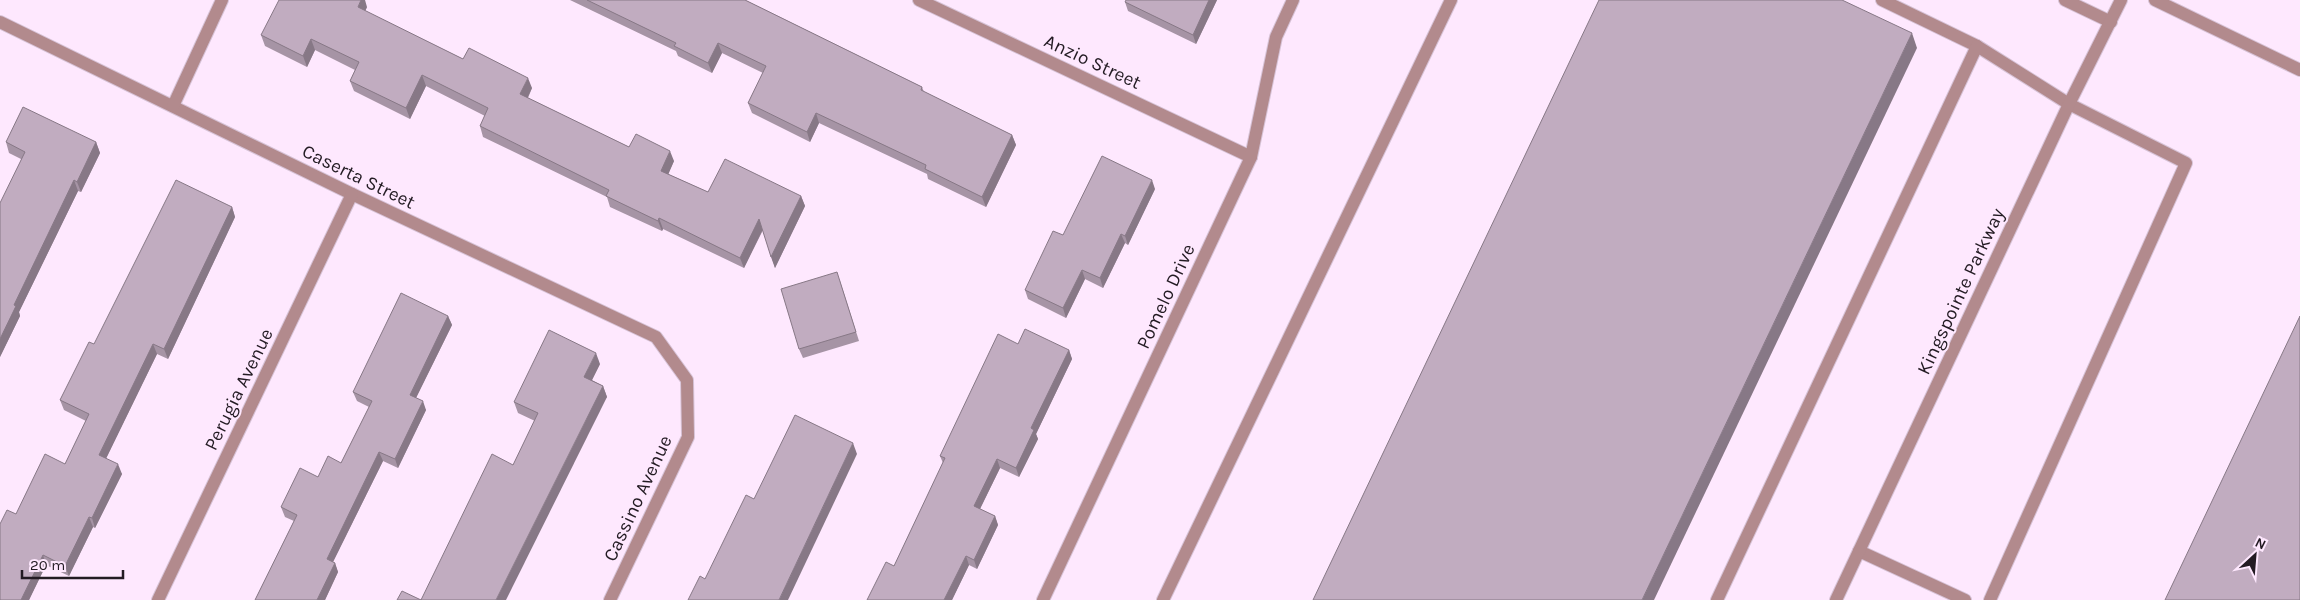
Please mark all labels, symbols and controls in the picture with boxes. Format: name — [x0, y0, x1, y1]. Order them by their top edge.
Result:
street label: Anzio Street — [1041, 30, 1144, 94]
street label: Caserta Street — [298, 140, 419, 214]
street label: Kingspointe Parkway — [1913, 205, 2009, 378]
street label: Pomelo Drive — [1132, 241, 1200, 352]
street label: Perugia Avenue — [200, 325, 278, 454]
street label: Cassino Avenue — [599, 432, 677, 565]
north arrow — [2230, 530, 2280, 580]
text: N — [2252, 534, 2269, 554]
scale bar — [22, 548, 124, 580]
text: 20 m — [30, 556, 65, 574]

